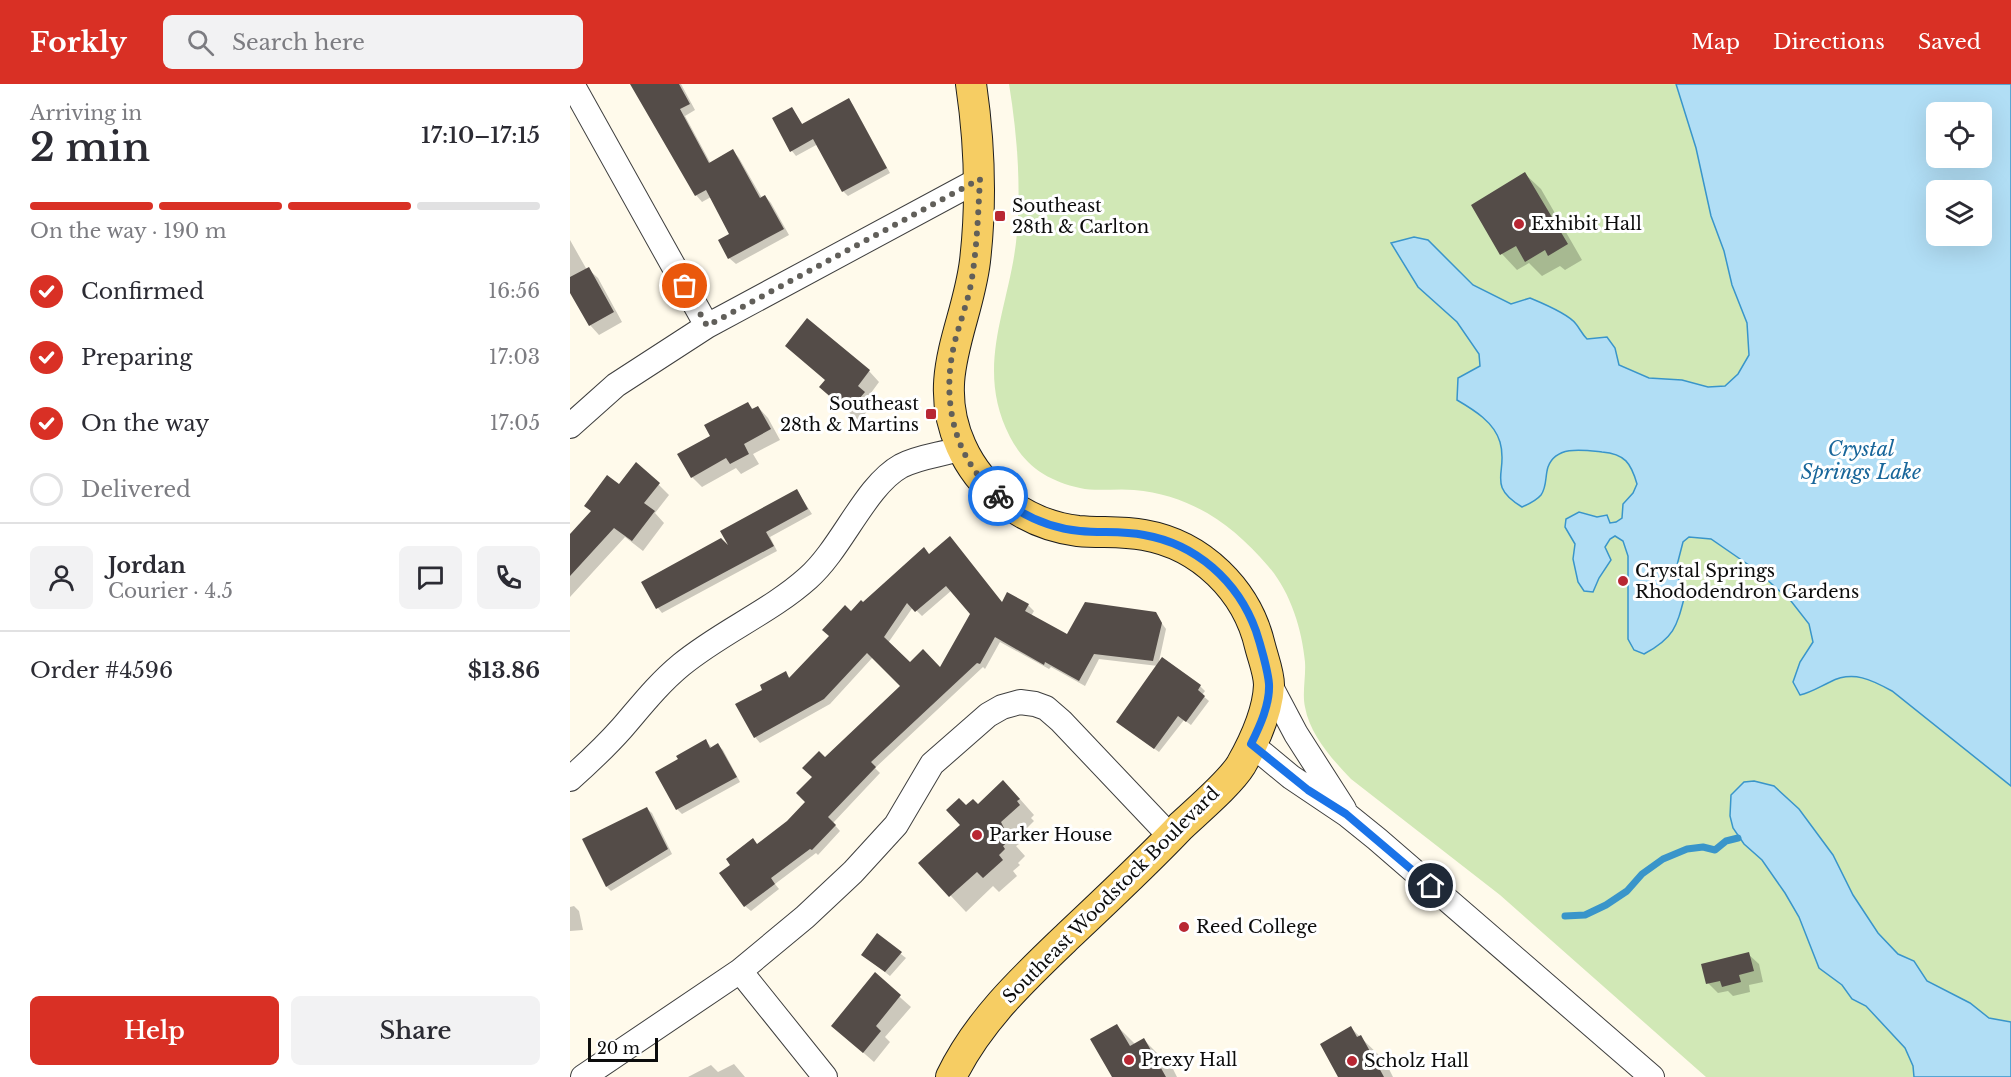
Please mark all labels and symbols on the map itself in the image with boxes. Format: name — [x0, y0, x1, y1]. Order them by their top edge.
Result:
place label: Southeast 28th & Carlton — [1012, 195, 1149, 238]
marker: Southeast 28th & Carlton — [993, 209, 1007, 223]
place label: Exhibit Hall — [1531, 213, 1642, 235]
marker: Exhibit Hall — [1512, 217, 1526, 231]
pin — [659, 260, 710, 311]
place label: Southeast 28th & Martins — [780, 393, 919, 436]
marker: Southeast 28th & Martins — [924, 407, 938, 421]
water label: Crystal Springs Lake — [1801, 437, 1921, 484]
courier — [968, 466, 1028, 526]
place label: Crystal Springs Rhododendron Gardens — [1635, 560, 1859, 603]
marker: Crystal Springs Rhododendron Gardens — [1616, 574, 1630, 588]
street label: Southeast Woodstock Boulevard — [998, 782, 1224, 1008]
place label: Parker House — [989, 824, 1112, 846]
marker: Parker House — [970, 828, 984, 842]
pin — [1405, 860, 1456, 911]
place label: Reed College — [1196, 916, 1317, 938]
marker: Reed College — [1177, 920, 1191, 934]
scale bar — [588, 1035, 658, 1062]
place label: Prexy Hall — [1141, 1049, 1238, 1071]
place label: Scholz Hall — [1364, 1050, 1469, 1072]
marker: Prexy Hall — [1122, 1053, 1136, 1067]
marker: Scholz Hall — [1345, 1054, 1359, 1068]

